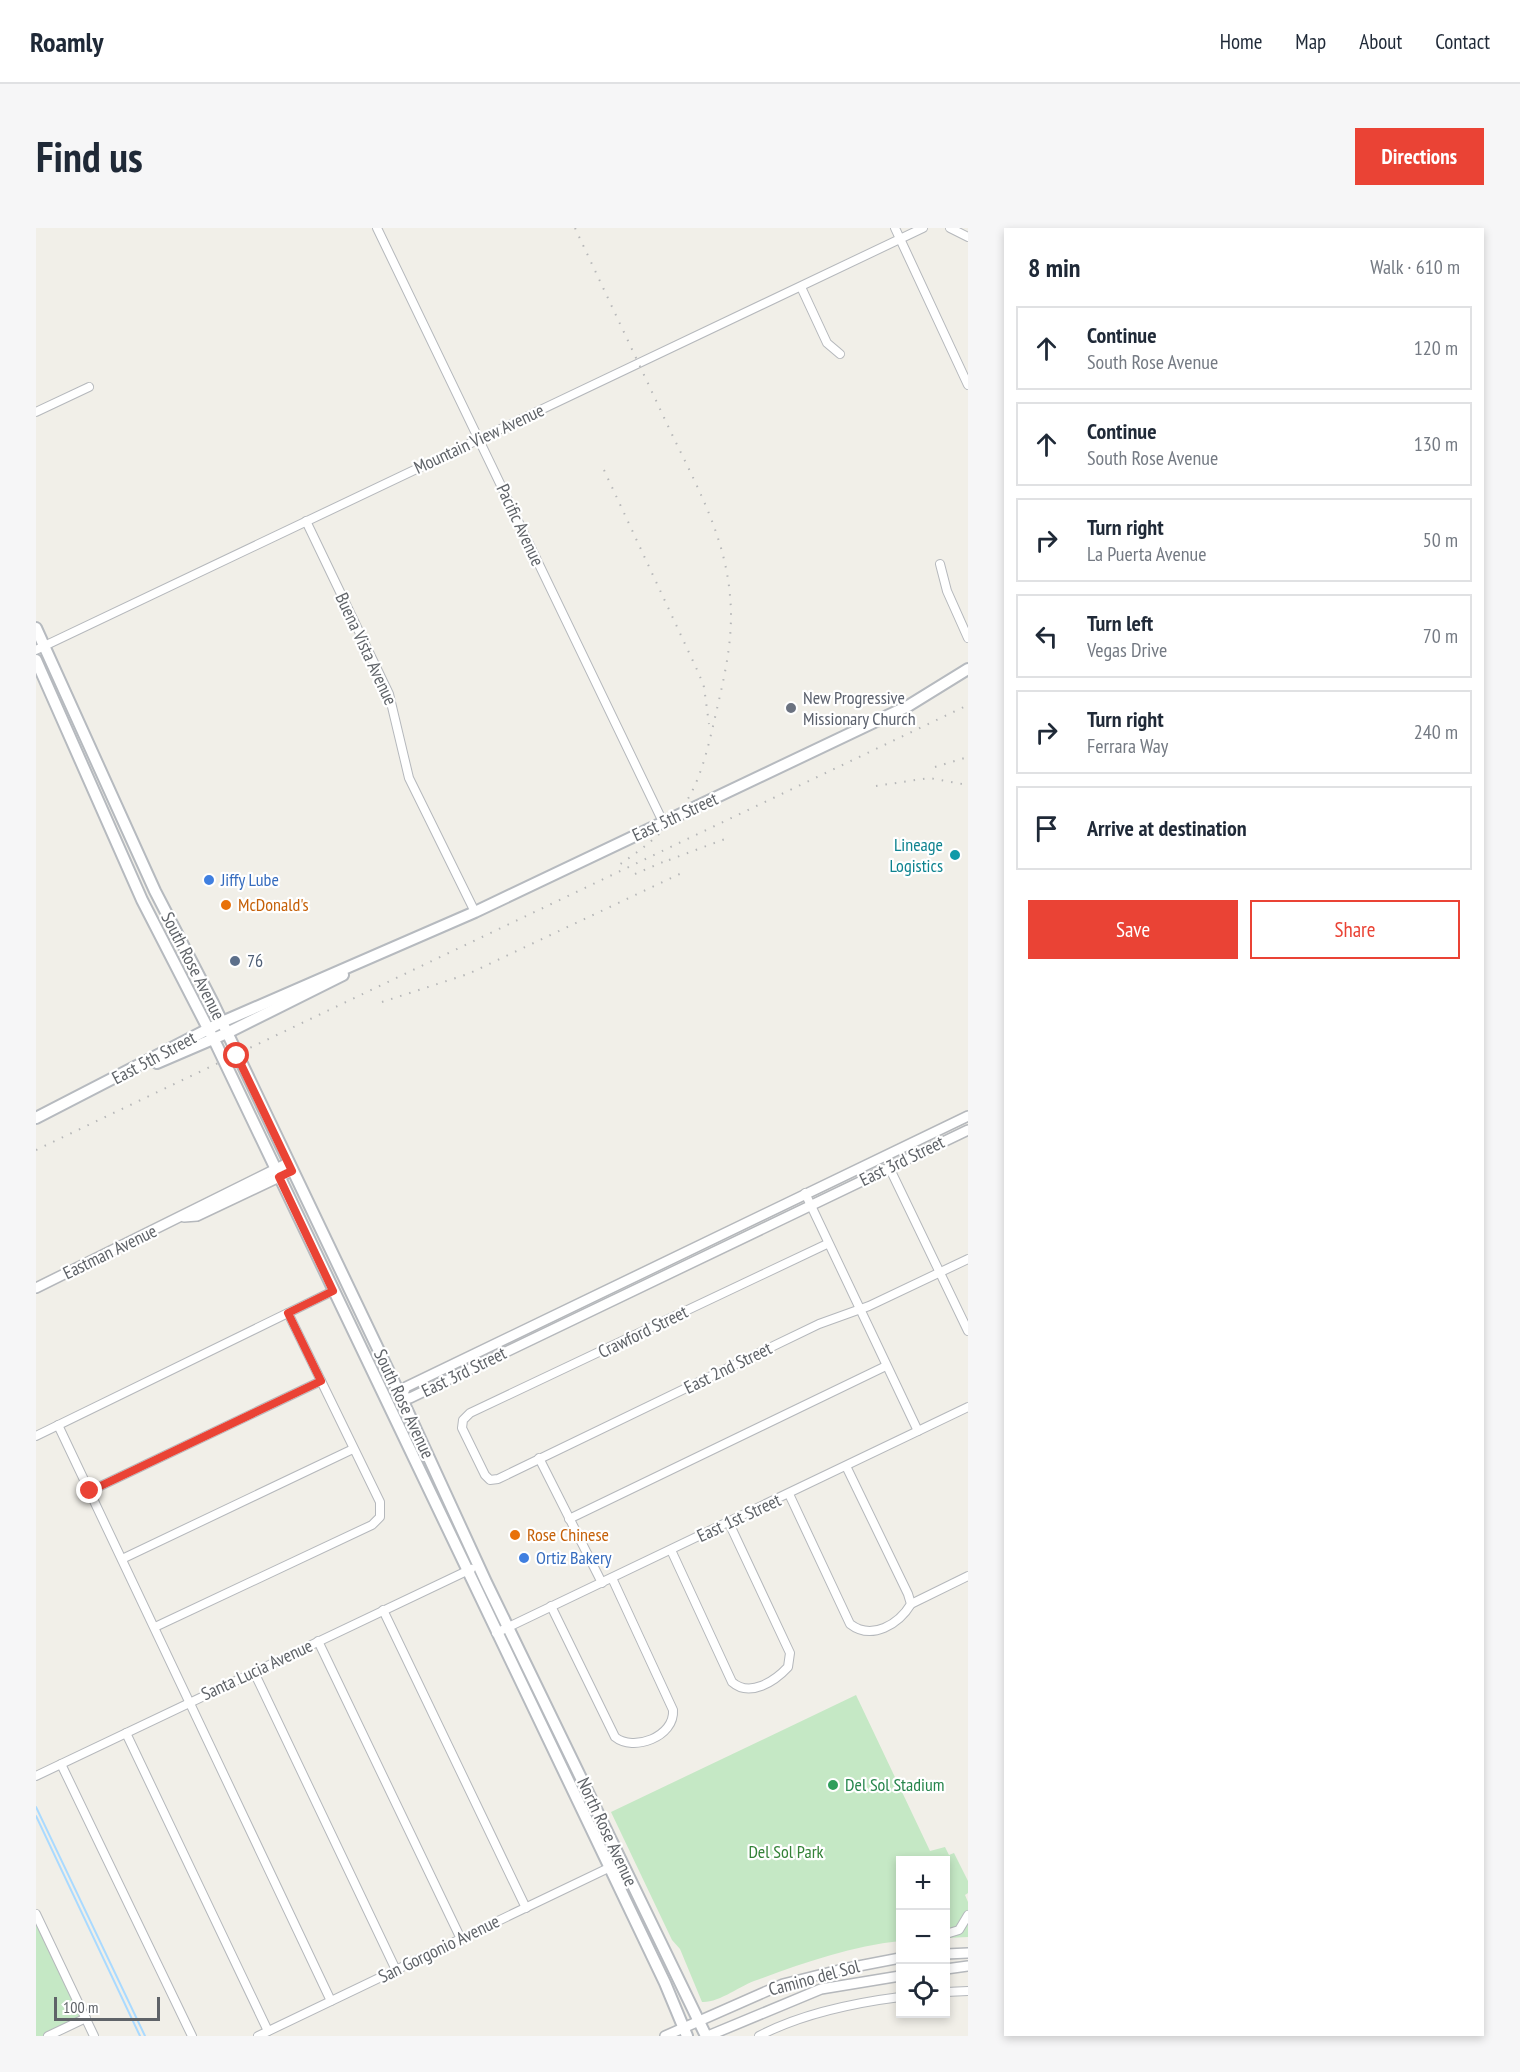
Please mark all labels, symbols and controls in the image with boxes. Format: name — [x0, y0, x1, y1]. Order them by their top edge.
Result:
text: Roamly — [30, 23, 104, 60]
text: Home — [1220, 28, 1262, 55]
text: Map — [1295, 28, 1326, 55]
text: About — [1359, 28, 1402, 55]
text: Contact — [1435, 28, 1490, 55]
button: Directions — [1355, 128, 1484, 185]
text: Find us — [36, 129, 143, 184]
text: 8 min — [1028, 251, 1081, 284]
text: Walk · 610 m — [1370, 254, 1460, 280]
text: Continue — [1087, 321, 1157, 349]
icon: ahead — [1030, 332, 1063, 365]
text: 120 m — [1414, 335, 1458, 361]
text: South Rose Avenue — [1087, 349, 1218, 375]
street label: Mountain View Avenue — [410, 398, 548, 479]
text: Continue — [1087, 417, 1157, 445]
icon: ahead — [1030, 428, 1063, 461]
text: 130 m — [1414, 431, 1458, 457]
text: South Rose Avenue — [1087, 445, 1218, 471]
street label: Pacific Avenue — [491, 480, 549, 569]
text: Turn right — [1087, 513, 1164, 541]
icon: right — [1030, 524, 1063, 557]
text: 50 m — [1423, 527, 1458, 553]
text: La Puerta Avenue — [1087, 541, 1206, 567]
street label: Buena Vista Avenue — [330, 589, 403, 709]
text: Turn left — [1087, 609, 1153, 637]
icon: left — [1030, 620, 1063, 653]
text: 70 m — [1423, 623, 1458, 649]
text: Vegas Drive — [1087, 637, 1167, 663]
place label: New Progressive Missionary Church — [803, 686, 916, 730]
marker: New Progressive Missionary Church — [784, 701, 798, 715]
text: Turn right — [1087, 705, 1164, 733]
icon: right — [1030, 716, 1063, 749]
text: 240 m — [1414, 719, 1458, 745]
text: Ferrara Way — [1087, 733, 1168, 759]
street label: East 5th Street — [628, 787, 721, 846]
icon: arrive — [1030, 812, 1063, 845]
text: Arrive at destination — [1087, 814, 1247, 842]
place label: Lineage Logistics — [889, 833, 943, 877]
marker: Lineage Logistics — [948, 848, 962, 862]
place label: Jiffy Lube — [220, 868, 279, 891]
marker: Jiffy Lube — [202, 873, 216, 887]
place label: McDonald's — [238, 893, 309, 916]
marker: McDonald's — [219, 898, 233, 912]
button: Save — [1028, 900, 1238, 959]
button: Share — [1250, 900, 1460, 959]
street label: South Rose Avenue — [156, 908, 230, 1024]
place label: 76 — [247, 949, 263, 972]
marker: 76 — [228, 954, 242, 968]
street label: East 5th Street — [108, 1026, 200, 1089]
route start — [223, 1042, 249, 1068]
street label: East 3rd Street — [856, 1130, 948, 1191]
street label: Eastman Avenue — [59, 1219, 160, 1284]
street label: Crawford Street — [594, 1300, 691, 1363]
street label: East 2nd Street — [680, 1336, 775, 1399]
street label: East 3rd Street — [418, 1341, 510, 1402]
street label: South Rose Avenue — [369, 1345, 440, 1462]
route end — [76, 1477, 102, 1503]
street label: East 1st Street — [693, 1488, 784, 1547]
place label: Rose Chinese — [527, 1523, 609, 1546]
marker: Rose Chinese — [508, 1528, 522, 1542]
place label: Ortiz Bakery — [536, 1546, 612, 1569]
marker: Ortiz Bakery — [517, 1551, 531, 1565]
street label: Santa Lucia Avenue — [197, 1634, 316, 1705]
place label: Del Sol Stadium — [845, 1773, 944, 1796]
street label: North Rose Avenue — [572, 1774, 643, 1890]
marker: Del Sol Stadium — [826, 1778, 840, 1792]
park label: Del Sol Park — [748, 1840, 824, 1863]
map controls — [896, 1856, 950, 2018]
button: + — [896, 1856, 950, 1910]
street label: San Gorgonio Avenue — [374, 1909, 503, 1988]
button: − — [896, 1910, 950, 1964]
street label: Camino del Sol — [766, 1954, 863, 2001]
button: locate — [896, 1964, 950, 2018]
scale bar — [54, 1994, 160, 2022]
text: 100 m — [63, 1997, 98, 2017]

